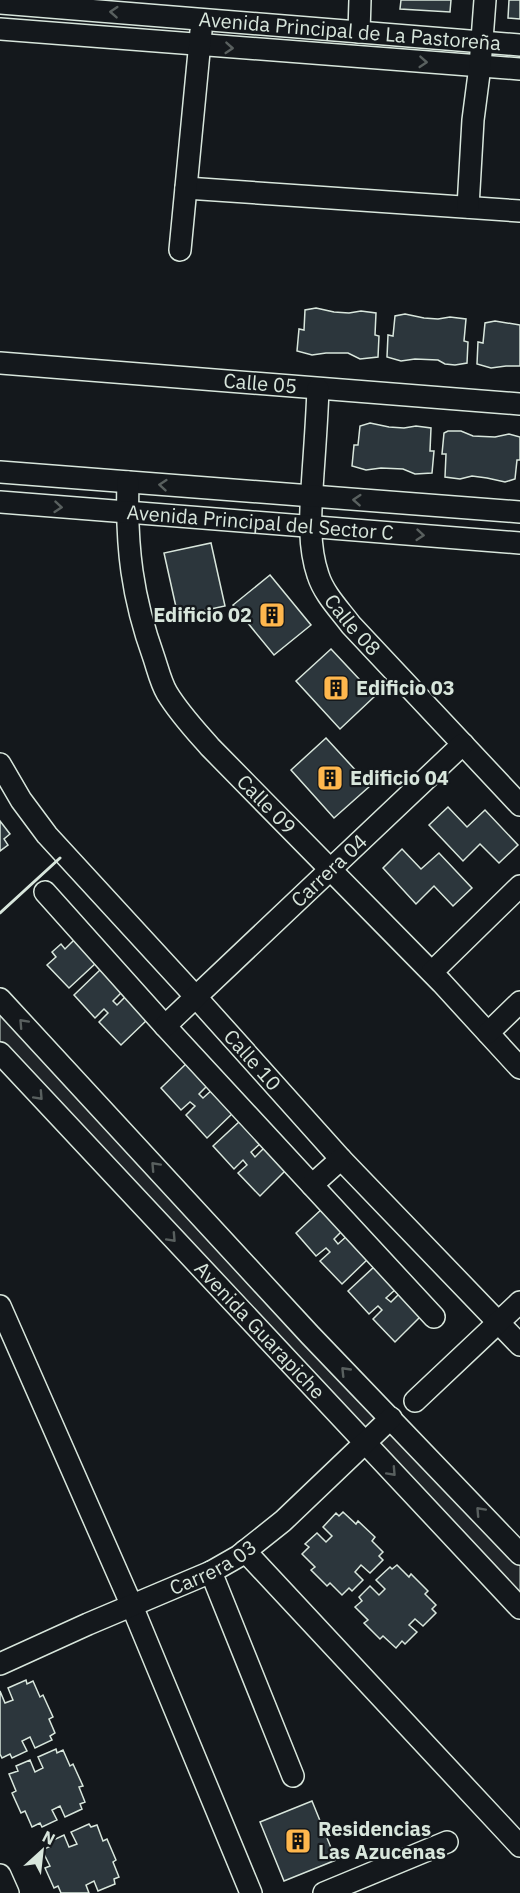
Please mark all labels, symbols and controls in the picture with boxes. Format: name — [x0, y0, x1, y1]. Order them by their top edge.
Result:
one-way arrow — [109, 5, 118, 18]
street label: Avenida Principal de La Pastoreña — [198, 5, 502, 56]
one-way arrow — [224, 41, 233, 54]
one-way arrow — [419, 56, 428, 69]
street label: Calle 05 — [222, 367, 298, 399]
one-way arrow — [158, 478, 167, 491]
one-way arrow — [352, 494, 362, 507]
street label: Avenida Principal del Sector C — [126, 498, 395, 546]
one-way arrow — [54, 500, 63, 513]
one-way arrow — [416, 528, 425, 541]
street label: Calle 08 — [318, 588, 387, 661]
building icon: Edificio 02 — [257, 600, 287, 630]
place label: Edificio 02 — [153, 601, 252, 628]
building icon: Edificio 03 — [321, 673, 351, 703]
place label: Edificio 03 — [356, 674, 455, 701]
building icon: Edificio 04 — [315, 763, 345, 793]
place label: Edificio 04 — [350, 764, 449, 791]
street label: Calle 09 — [231, 768, 302, 840]
street label: Carrera 04 — [285, 828, 373, 913]
one-way arrow — [19, 1020, 30, 1030]
street label: Calle 10 — [218, 1023, 287, 1096]
one-way arrow — [32, 1089, 43, 1100]
one-way arrow — [151, 1163, 162, 1173]
one-way arrow — [165, 1231, 176, 1242]
street label: Avenida Guarapiche — [189, 1255, 331, 1405]
one-way arrow — [342, 1367, 353, 1378]
one-way arrow — [385, 1465, 396, 1476]
one-way arrow — [476, 1508, 487, 1518]
street label: Carrera 03 — [165, 1533, 262, 1601]
place label: Residencias Las Azucenas — [318, 1815, 446, 1865]
north arrow — [12, 1821, 72, 1881]
text: N — [39, 1826, 59, 1849]
building icon: Residencias Las Azucenas — [283, 1826, 313, 1856]

